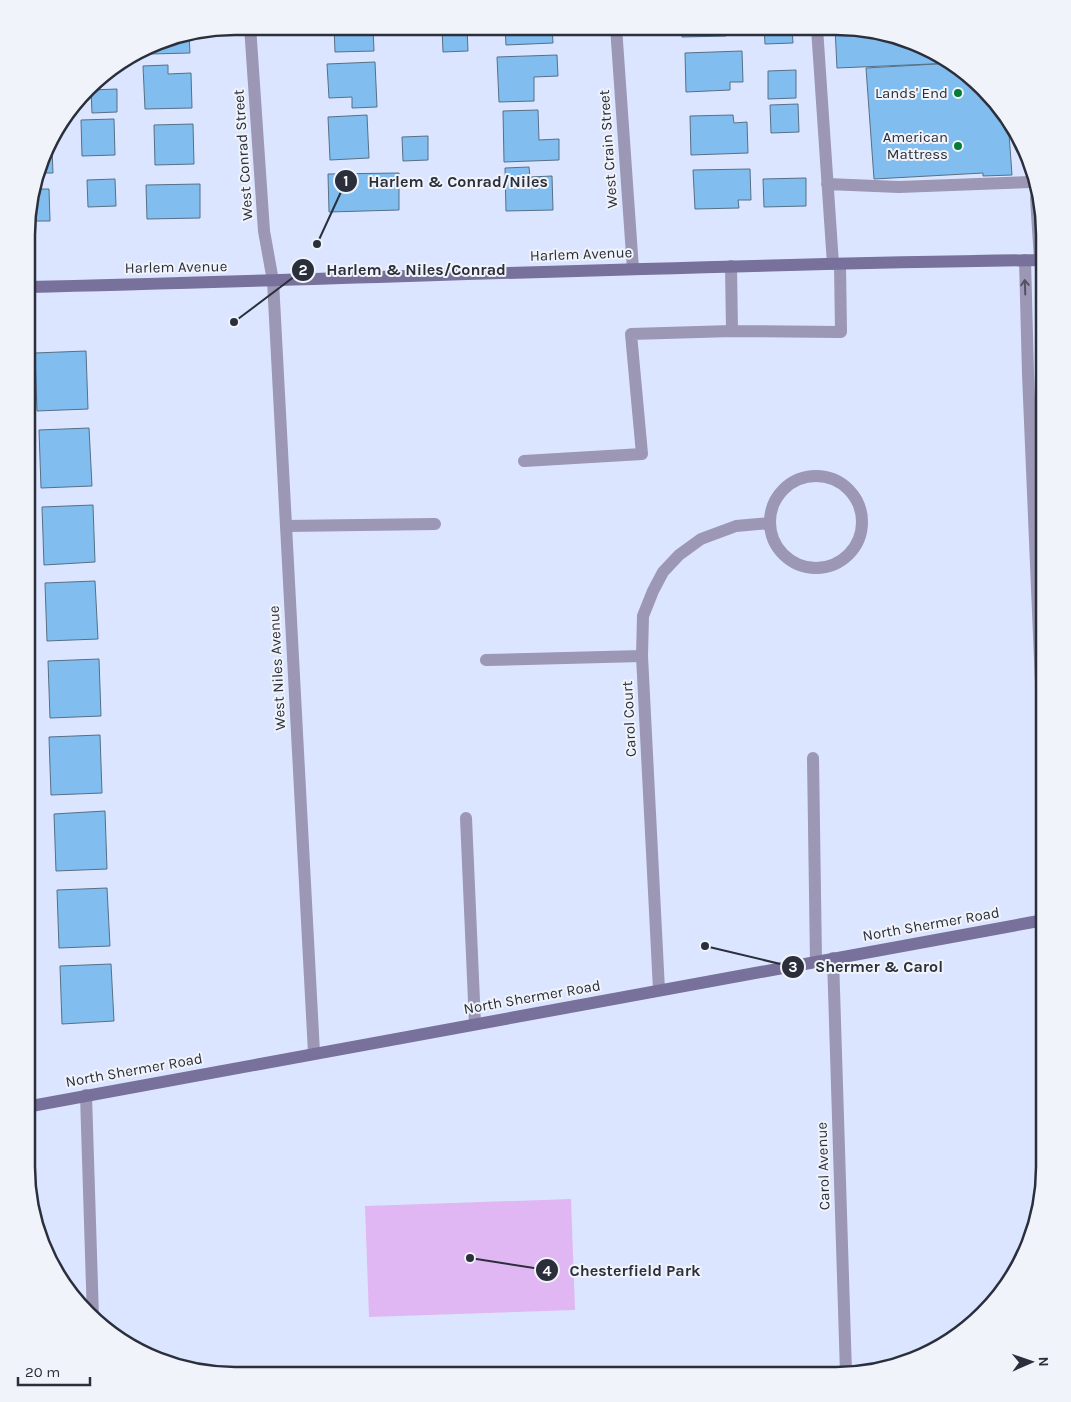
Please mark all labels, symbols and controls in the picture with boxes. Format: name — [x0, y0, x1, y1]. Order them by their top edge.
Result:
place label: Lands' End — [875, 84, 948, 102]
marker: Lands' End — [952, 87, 964, 99]
street label: West Conrad Street — [229, 88, 257, 221]
street label: West Crain Street — [595, 89, 621, 209]
place label: American Mattress — [883, 128, 948, 163]
marker: American Mattress — [952, 140, 964, 152]
callout: Harlem & Conrad/Niles — [333, 166, 558, 197]
text: 1 — [343, 172, 349, 190]
text: Harlem & Conrad/Niles — [368, 172, 548, 191]
street label: Harlem Avenue — [529, 243, 633, 265]
callout: Harlem & Niles/Conrad — [291, 254, 515, 285]
street label: Harlem Avenue — [125, 257, 227, 277]
text: Harlem & Niles/Conrad — [326, 260, 506, 279]
text: 2 — [298, 261, 308, 279]
one-way arrow — [1021, 279, 1030, 295]
street label: West Niles Avenue — [265, 605, 289, 731]
street label: Carol Court — [618, 680, 640, 758]
street label: North Shermer Road — [861, 903, 1001, 945]
callout: Shermer & Carol — [780, 951, 953, 982]
text: Shermer & Carol — [815, 957, 943, 976]
text: 3 — [788, 958, 798, 976]
street label: North Shermer Road — [462, 976, 602, 1018]
street label: North Shermer Road — [64, 1049, 204, 1091]
street label: Carol Avenue — [812, 1122, 834, 1210]
callout: Chesterfield Park — [535, 1255, 711, 1286]
text: Chesterfield Park — [570, 1261, 701, 1280]
text: 4 — [543, 1262, 552, 1280]
north arrow — [1006, 1337, 1056, 1387]
scale bar — [18, 1354, 90, 1386]
text: N — [1035, 1356, 1052, 1367]
text: 20 m — [25, 1363, 60, 1381]

